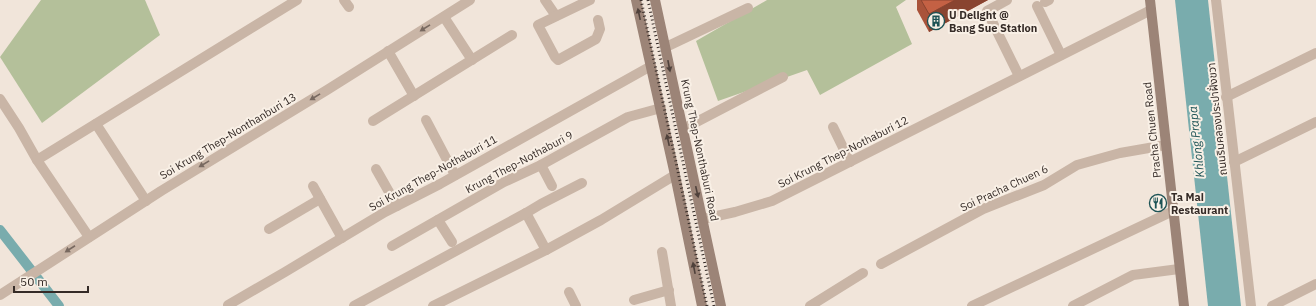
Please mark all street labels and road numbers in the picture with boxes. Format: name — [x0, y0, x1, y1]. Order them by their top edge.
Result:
street label: ถนนริมคลองประปาฝั่งขวา — [1204, 62, 1230, 176]
street label: Krung Thep-Nonthaburi Road — [678, 78, 722, 222]
street label: Pracha Chuen Road — [1140, 81, 1164, 179]
street label: Soi Krung Thep-Nonthanburi 13 — [157, 90, 299, 182]
street label: Soi Krung Thep-Nothaburi 12 — [776, 113, 910, 191]
street label: Krung Thep-Nothaburi 9 — [463, 128, 575, 196]
street label: Soi Krung Thep-Nothaburi 11 — [367, 132, 500, 214]
street label: Soi Pracha Chuen 6 — [958, 161, 1050, 215]

